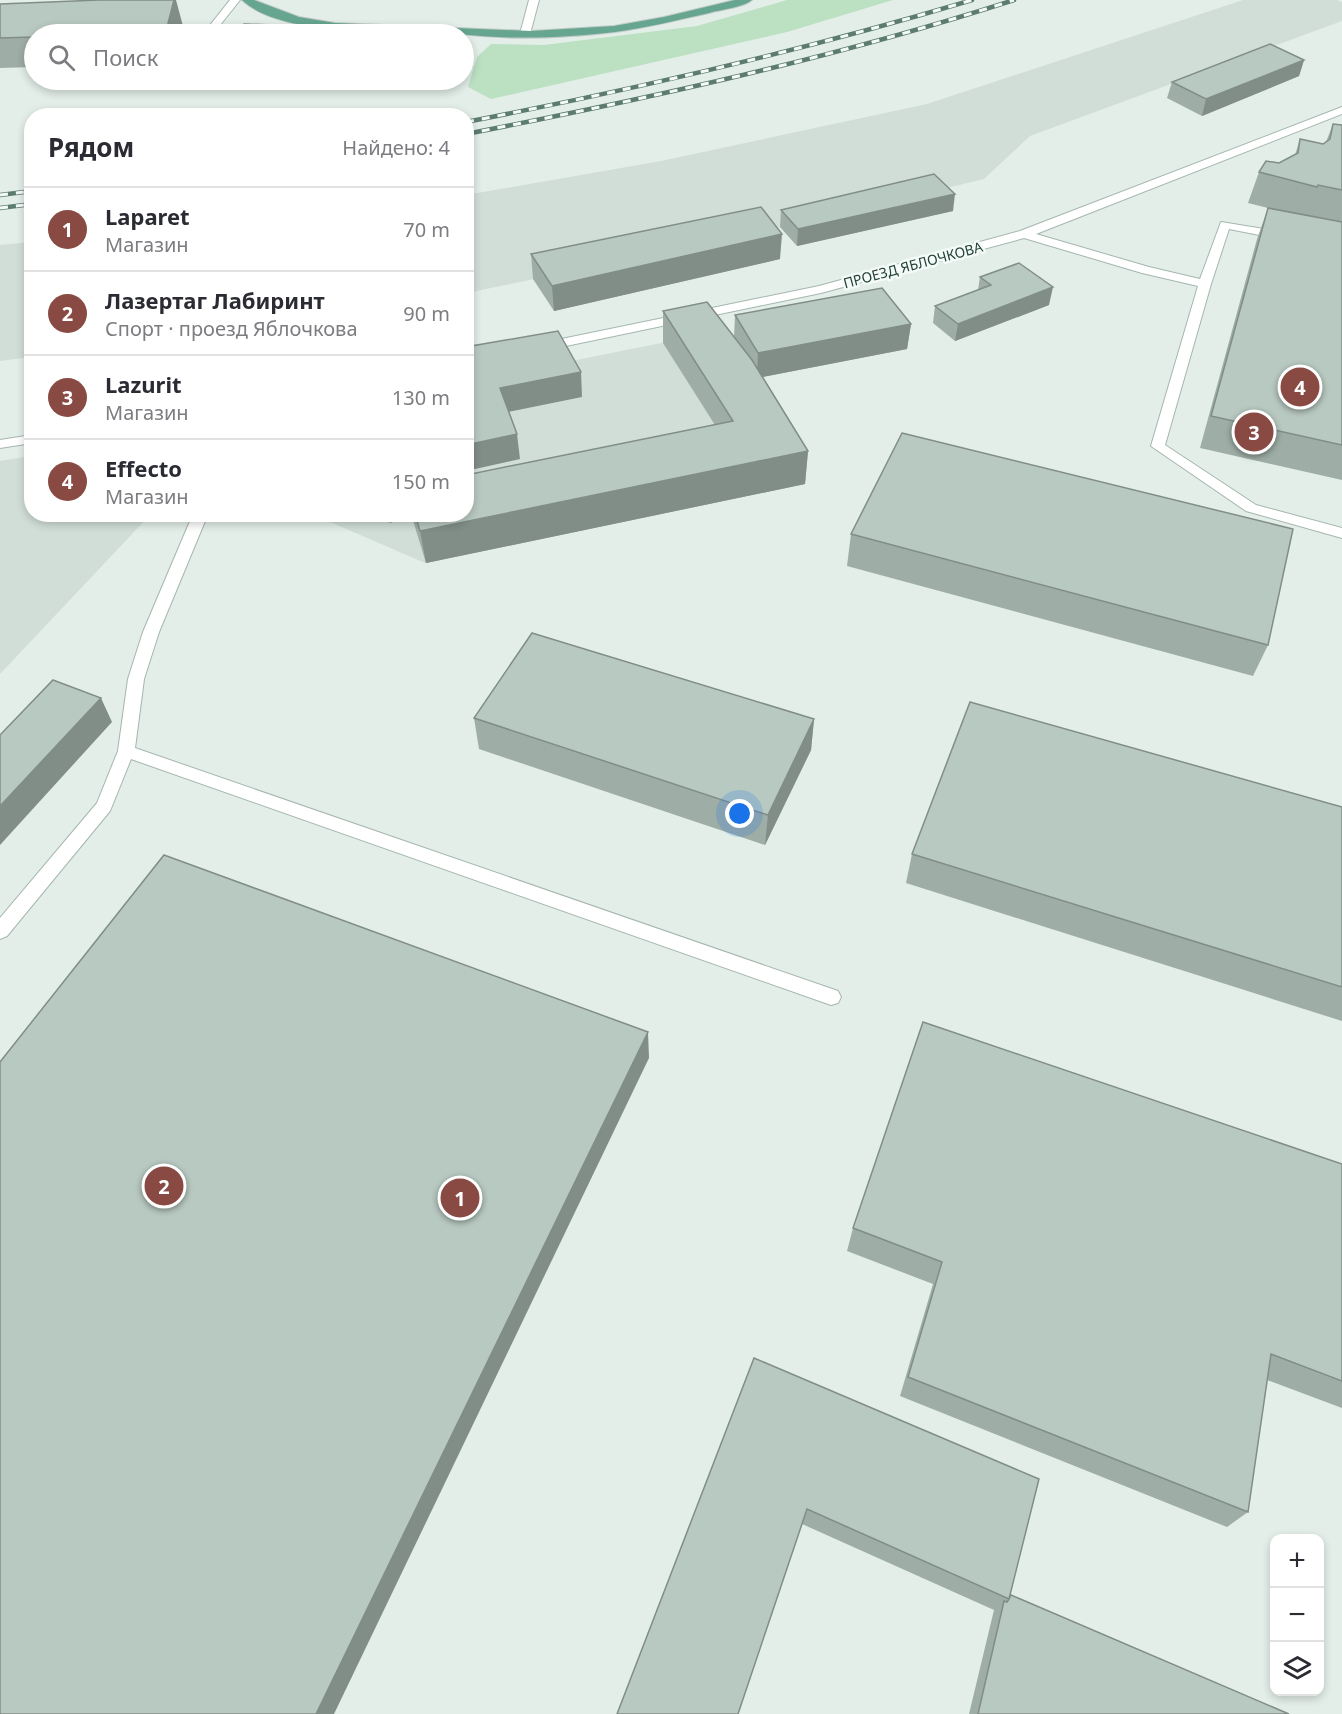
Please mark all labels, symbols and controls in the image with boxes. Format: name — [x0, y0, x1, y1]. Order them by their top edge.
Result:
search box — [24, 24, 474, 90]
icon: search — [45, 41, 78, 74]
text: Поиск — [93, 42, 158, 72]
text: Рядом — [48, 129, 134, 165]
text: Найдено: 4 — [342, 134, 450, 161]
text: Laparet — [105, 201, 190, 231]
text: 1 — [62, 216, 73, 243]
text: 70 m — [403, 216, 450, 243]
text: Магазин — [105, 231, 189, 258]
street label: ПРОЕЗД ЯБЛОЧКОВА — [841, 237, 985, 292]
text: Лазертаг Лабиринт — [105, 285, 325, 315]
text: 2 — [62, 300, 73, 327]
text: 90 m — [403, 300, 450, 327]
text: Спорт · проезд Яблочкова — [105, 315, 358, 342]
pin: 4 — [1280, 364, 1320, 410]
text: Lazurit — [105, 369, 182, 399]
text: 3 — [62, 384, 73, 411]
text: 130 m — [392, 384, 450, 411]
text: Магазин — [105, 399, 189, 426]
pin: 3 — [1234, 410, 1274, 454]
text: Effecto — [105, 453, 182, 483]
text: 4 — [62, 468, 73, 495]
text: 150 m — [392, 468, 450, 495]
text: Магазин — [105, 483, 189, 510]
your location — [725, 799, 754, 828]
pin: 2 — [144, 1164, 184, 1208]
pin: 1 — [440, 1176, 480, 1220]
map controls — [1270, 1534, 1324, 1696]
button: + — [1270, 1534, 1324, 1588]
button: − — [1270, 1588, 1324, 1642]
button: layers — [1270, 1642, 1324, 1696]

